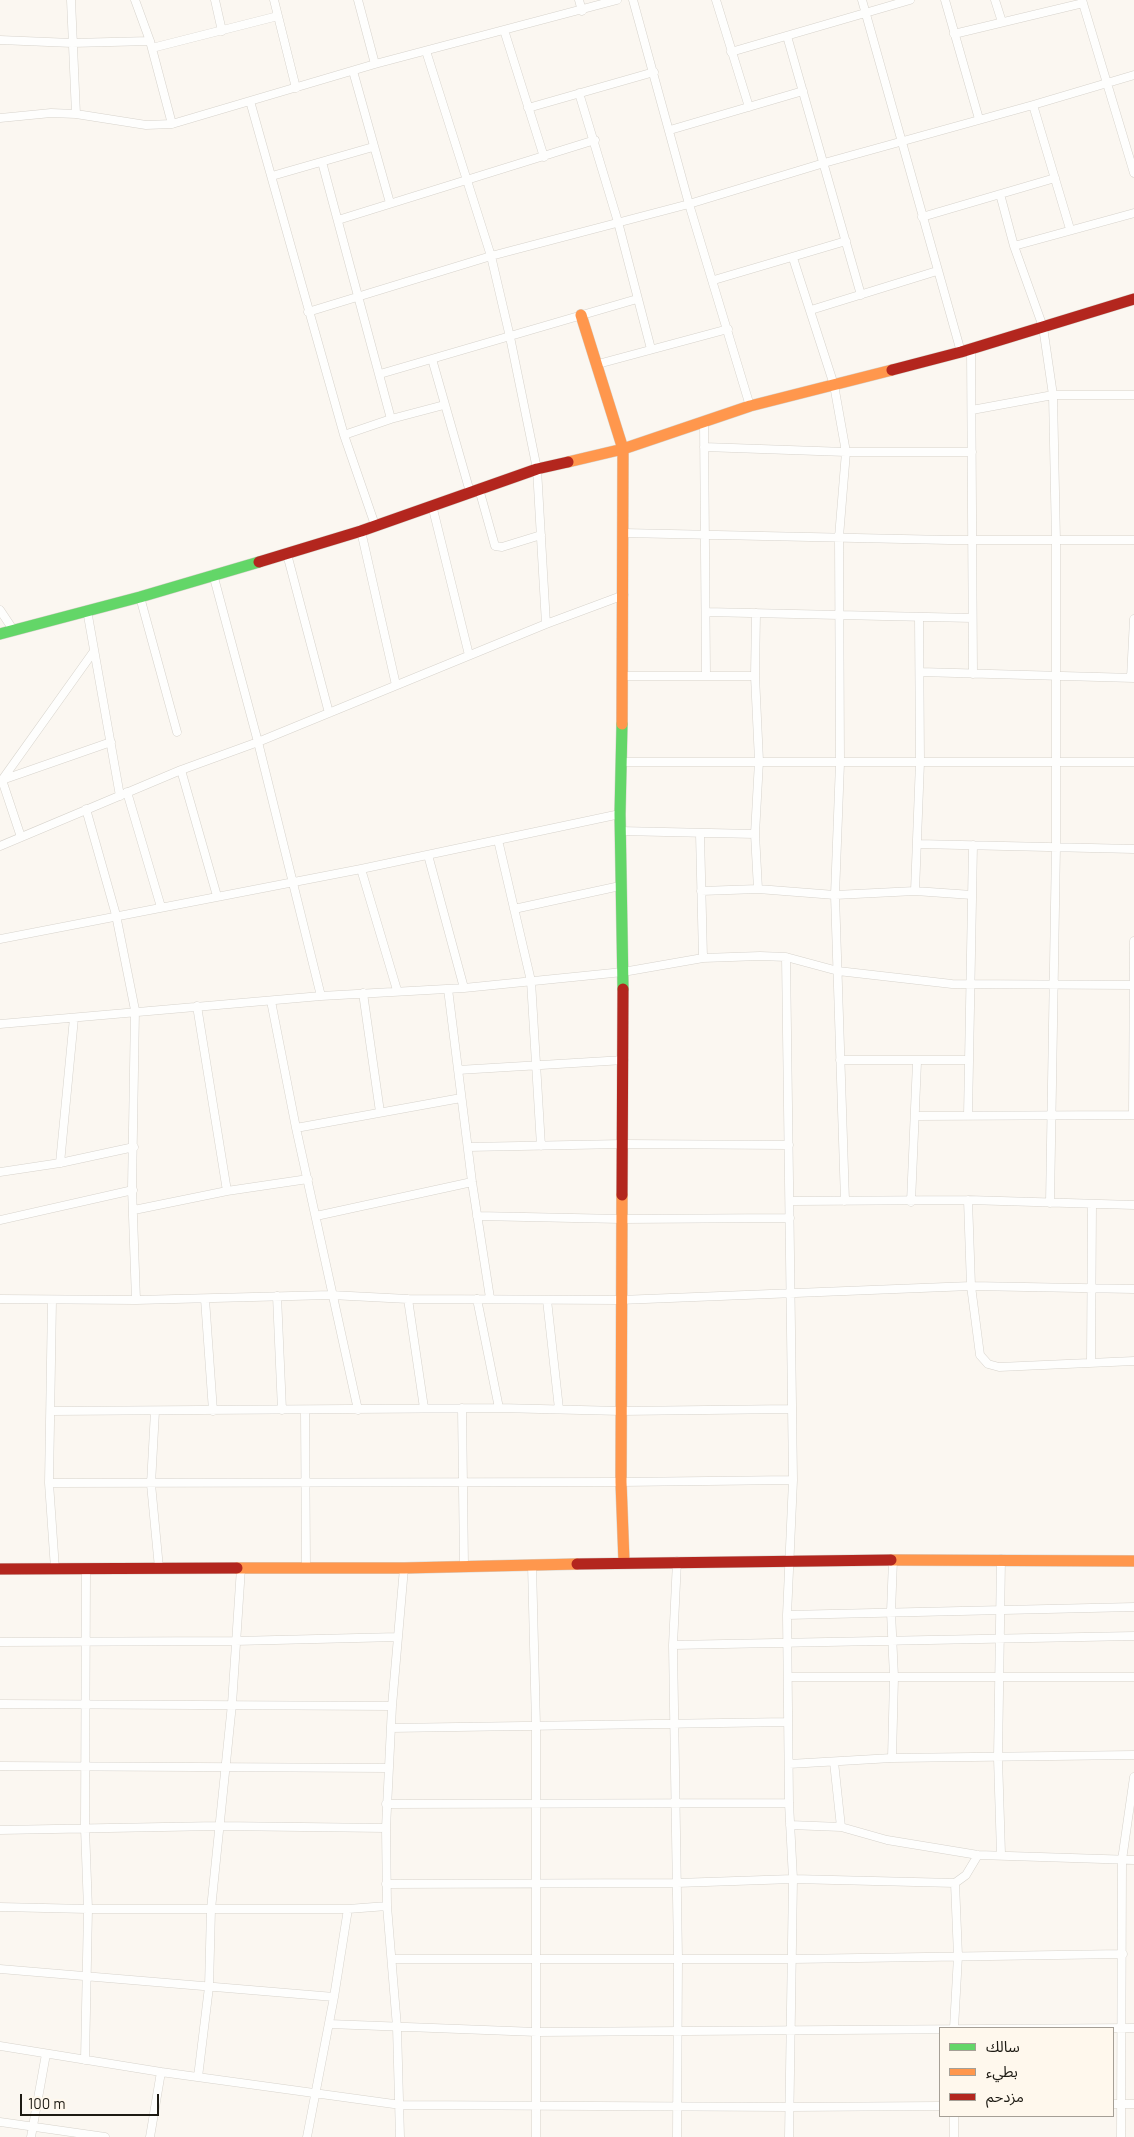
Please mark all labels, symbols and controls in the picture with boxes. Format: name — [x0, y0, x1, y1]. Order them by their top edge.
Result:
legend — [939, 2027, 1114, 2117]
text: سالك — [986, 2037, 1020, 2055]
text: بطيء — [986, 2062, 1018, 2080]
scale bar — [22, 2084, 161, 2116]
text: مزدحم — [986, 2087, 1024, 2105]
text: 100 m — [28, 2094, 66, 2112]

